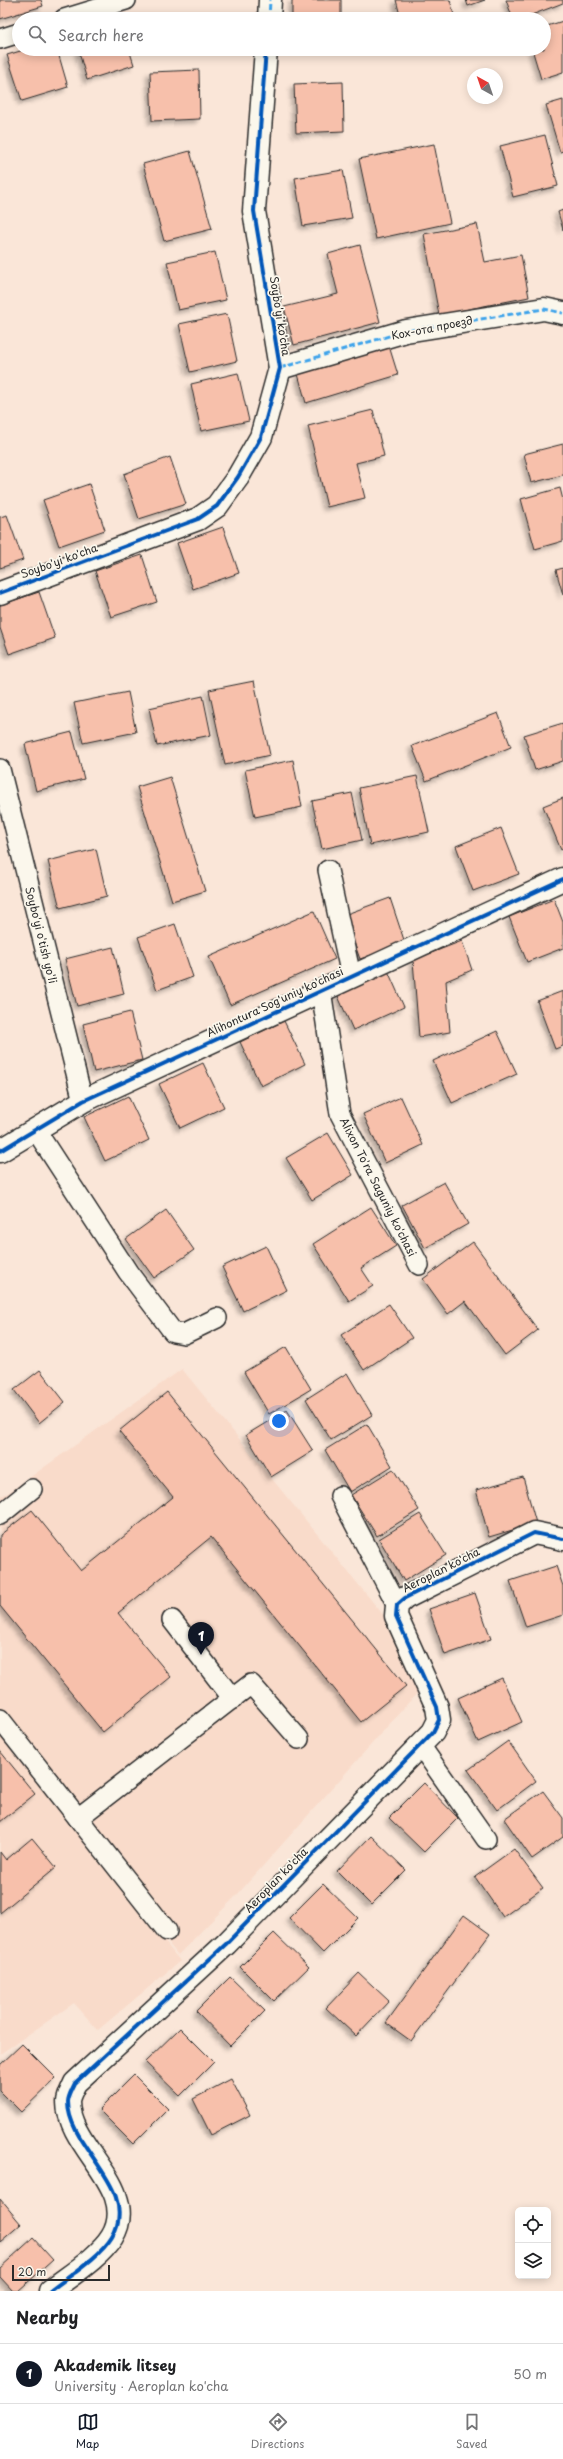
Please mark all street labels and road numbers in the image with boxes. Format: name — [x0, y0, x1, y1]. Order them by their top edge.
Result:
street label: Soybo'yi ko'cha — [266, 275, 295, 357]
street label: Кох-ота проезд — [390, 311, 474, 344]
street label: Soybo'yi ko'cha — [18, 539, 100, 582]
street label: Soybo'yi o'tish yo'li — [21, 885, 62, 985]
street label: Alihontura Sog'uniy ko'chasi — [204, 962, 346, 1041]
street label: Alixon To'ra Saguniy ko'chasi — [336, 1114, 421, 1259]
street label: Aeroplan ko'cha — [399, 1543, 483, 1596]
street label: Aeroplan ko'cha — [240, 1843, 311, 1916]

